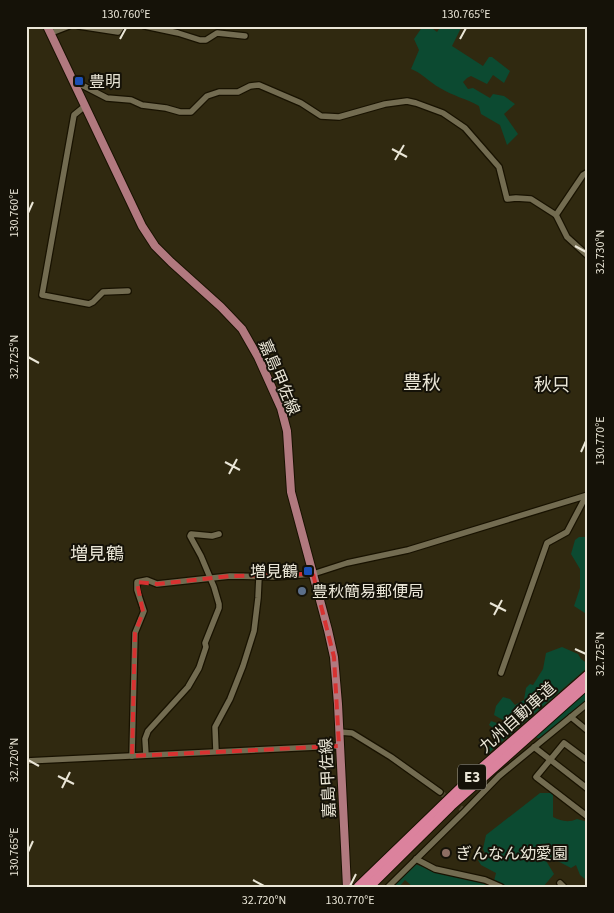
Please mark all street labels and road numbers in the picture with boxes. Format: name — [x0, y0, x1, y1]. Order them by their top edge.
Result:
street label: 嘉島甲佐線 — [253, 336, 305, 419]
street label: 九州自動車道 — [475, 677, 561, 758]
street label: 嘉島甲佐線 — [315, 737, 341, 818]
road number: E3 — [458, 764, 486, 790]

